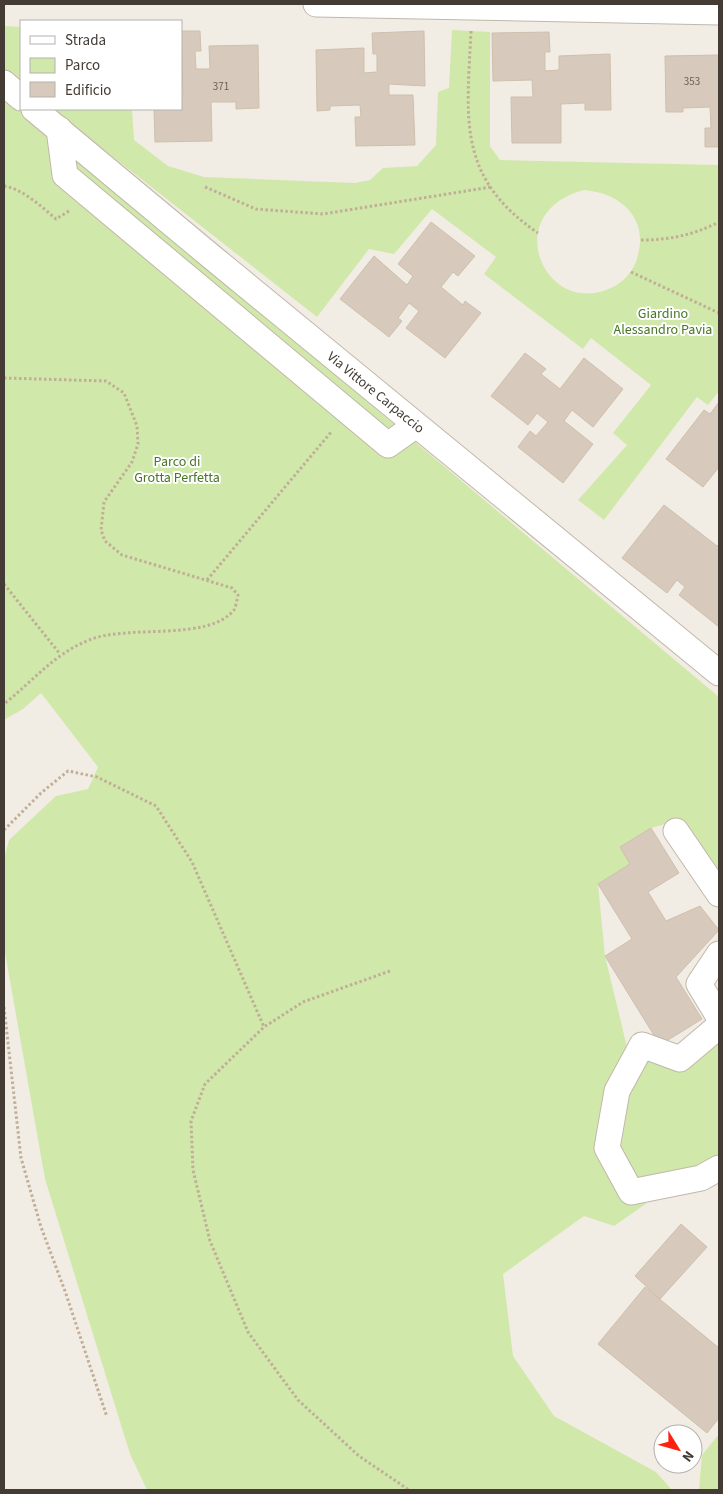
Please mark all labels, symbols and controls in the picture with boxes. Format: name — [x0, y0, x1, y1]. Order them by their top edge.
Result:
legend — [20, 20, 182, 110]
text: Strada — [65, 30, 106, 51]
text: Parco — [65, 55, 100, 76]
house number: 353 — [684, 74, 700, 89]
house number: 371 — [213, 79, 229, 94]
text: Edificio — [65, 80, 112, 101]
park label: Giardino Alessandro Pavia — [614, 304, 712, 340]
street label: Via Vittore Carpaccio — [322, 347, 428, 438]
park label: Parco di Grotta Perfetta — [134, 452, 220, 488]
north arrow — [653, 1424, 703, 1474]
text: N — [677, 1446, 698, 1466]

